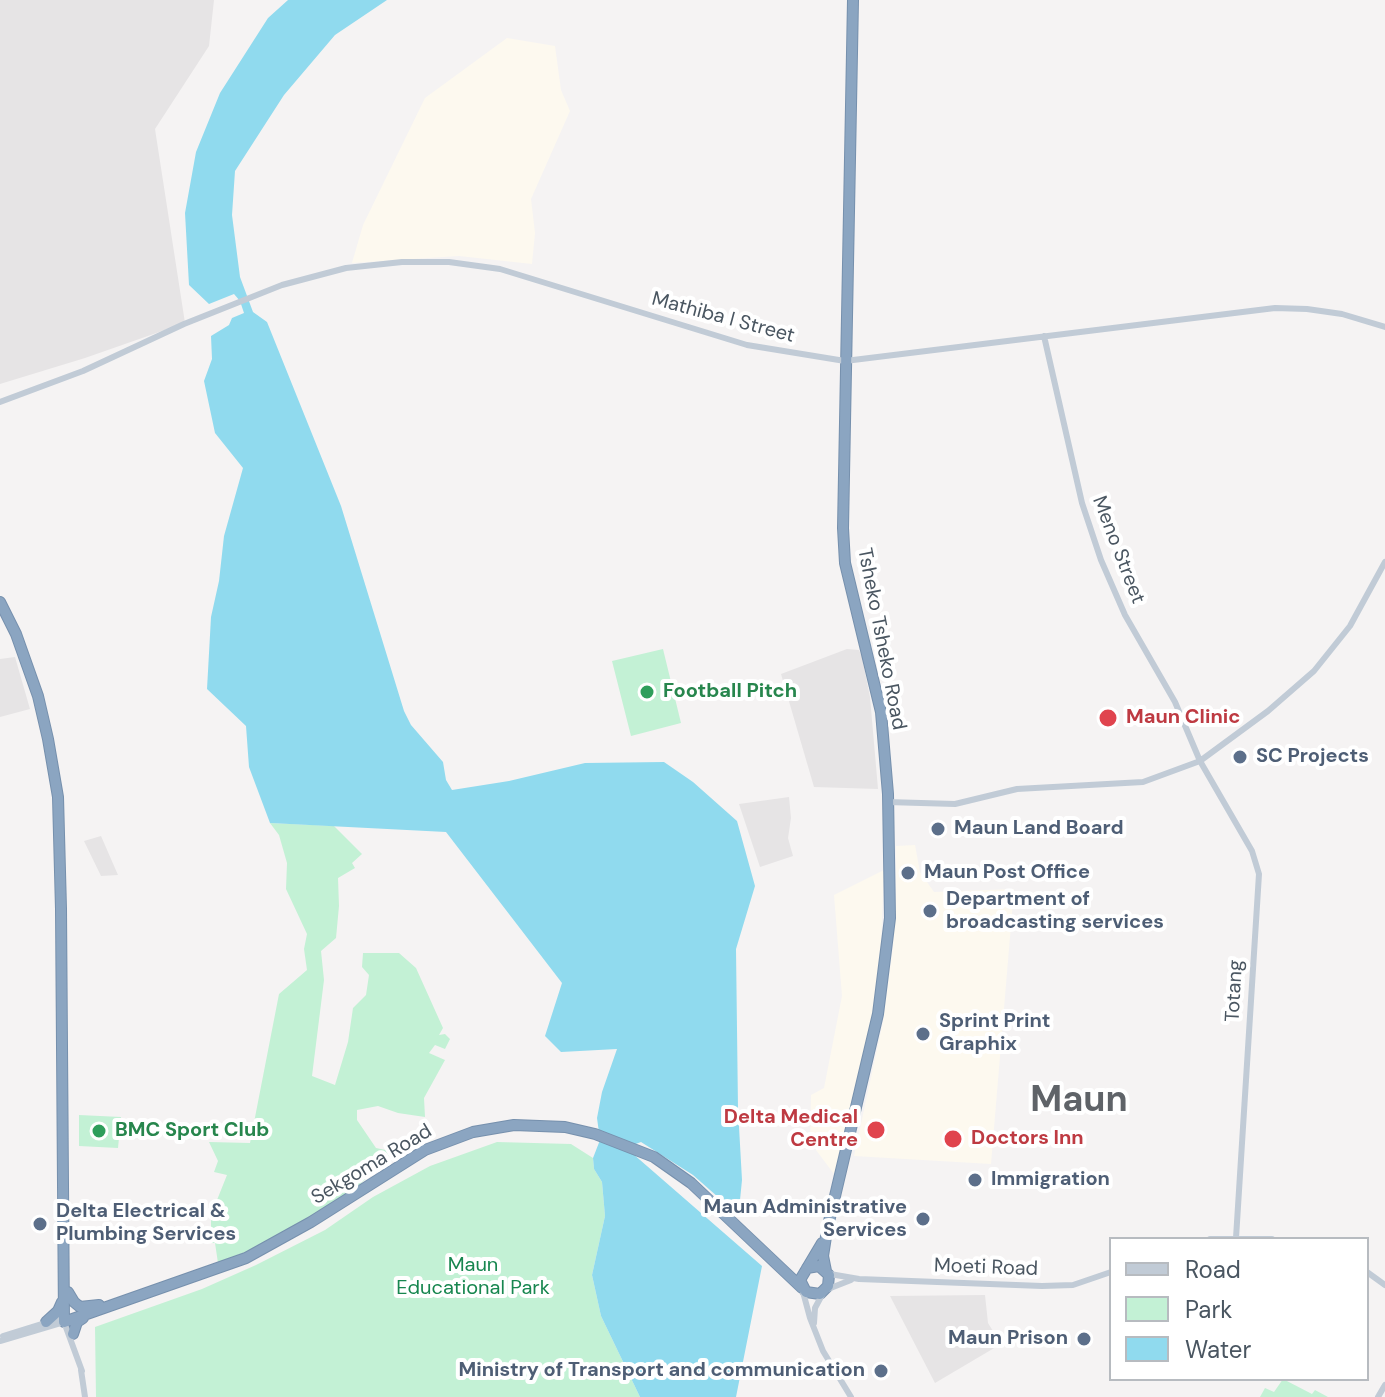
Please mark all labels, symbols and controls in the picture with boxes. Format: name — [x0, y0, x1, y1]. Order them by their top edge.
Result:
street label: Mathiba I Street — [649, 287, 797, 349]
street label: Meno Street — [1086, 493, 1150, 607]
street label: Tsheko Tsheko Road — [852, 546, 910, 732]
place label: Football Pitch — [663, 680, 797, 704]
marker: Football Pitch — [638, 683, 656, 701]
place label: Maun Clinic — [1126, 706, 1240, 730]
marker: Maun Clinic — [1097, 707, 1119, 729]
place label: SC Projects — [1256, 745, 1369, 769]
marker: SC Projects — [1231, 748, 1249, 766]
place label: Maun Land Board — [954, 817, 1124, 841]
marker: Maun Land Board — [929, 820, 947, 838]
place label: Maun Post Office — [924, 861, 1090, 885]
marker: Maun Post Office — [899, 864, 917, 882]
place label: Department of broadcasting services — [946, 888, 1164, 935]
marker: Department of broadcasting services — [921, 902, 939, 920]
street label: Totang — [1221, 959, 1249, 1023]
place label: Sprint Print Graphix — [939, 1010, 1050, 1057]
marker: Sprint Print Graphix — [914, 1025, 932, 1043]
district label: Maun — [1030, 1080, 1128, 1124]
place label: Delta Medical Centre — [724, 1106, 858, 1153]
place label: BMC Sport Club — [115, 1119, 269, 1143]
marker: Delta Medical Centre — [865, 1119, 887, 1141]
street label: Sekgoma Road — [307, 1120, 437, 1210]
marker: BMC Sport Club — [90, 1122, 108, 1140]
place label: Doctors Inn — [971, 1127, 1084, 1151]
marker: Doctors Inn — [942, 1128, 964, 1150]
place label: Immigration — [991, 1168, 1110, 1192]
marker: Immigration — [966, 1171, 984, 1189]
place label: Maun Administrative Services — [703, 1196, 907, 1243]
place label: Delta Electrical & Plumbing Services — [56, 1200, 236, 1247]
marker: Maun Administrative Services — [914, 1210, 932, 1228]
marker: Delta Electrical & Plumbing Services — [31, 1215, 49, 1233]
legend — [1109, 1237, 1369, 1381]
park label: Maun Educational Park — [396, 1254, 550, 1301]
street label: Moeti Road — [934, 1254, 1038, 1282]
text: Road — [1185, 1254, 1241, 1285]
text: Park — [1185, 1294, 1232, 1325]
place label: Maun Prison — [948, 1327, 1068, 1351]
marker: Maun Prison — [1075, 1330, 1093, 1348]
text: Water — [1185, 1334, 1251, 1365]
place label: Ministry of Transport and communication — [459, 1359, 865, 1383]
marker: Ministry of Transport and communication — [872, 1362, 890, 1380]

